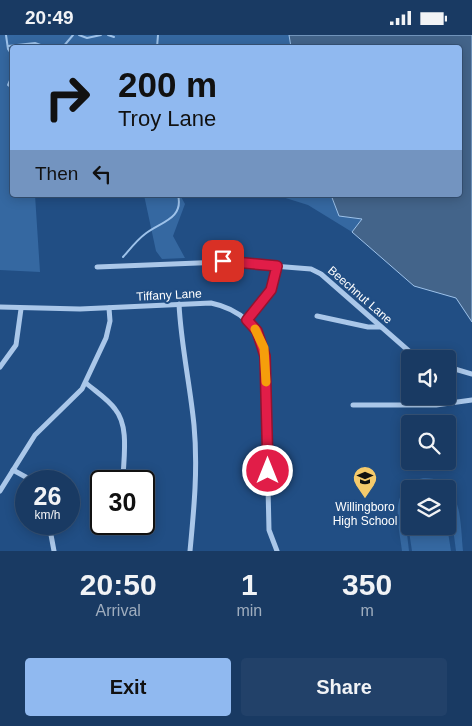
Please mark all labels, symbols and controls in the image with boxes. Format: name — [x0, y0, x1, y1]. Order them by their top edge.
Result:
text: 20:49 — [25, 7, 74, 28]
icon: right — [35, 65, 100, 130]
text: 200 m — [118, 65, 217, 104]
text: Troy Lane — [118, 106, 216, 131]
icon: left — [88, 160, 116, 188]
text: Then — [35, 163, 78, 184]
pin — [202, 240, 244, 282]
icon: arrive — [209, 247, 237, 275]
street label: Beechnut Lane — [325, 263, 395, 327]
street label: Tiffany Lane — [136, 286, 202, 304]
map controls — [401, 350, 456, 535]
button: sound — [401, 350, 456, 405]
button: search — [401, 415, 456, 470]
position arrow — [241, 444, 293, 496]
school or university icon: Willingboro High School — [352, 465, 378, 499]
speed limit sign: 30 — [90, 470, 155, 535]
button: layers — [401, 480, 456, 535]
text: 26 — [34, 482, 61, 510]
place label: Willingboro High School — [333, 500, 397, 528]
text: km/h — [34, 508, 61, 522]
text: 20:50 — [80, 568, 157, 601]
text: 1 — [241, 568, 258, 601]
text: 350 — [342, 568, 392, 601]
text: Arrival — [96, 602, 141, 619]
text: min — [236, 602, 262, 619]
text: m — [360, 602, 374, 619]
button: Exit — [25, 658, 231, 716]
button: Share — [241, 658, 447, 716]

